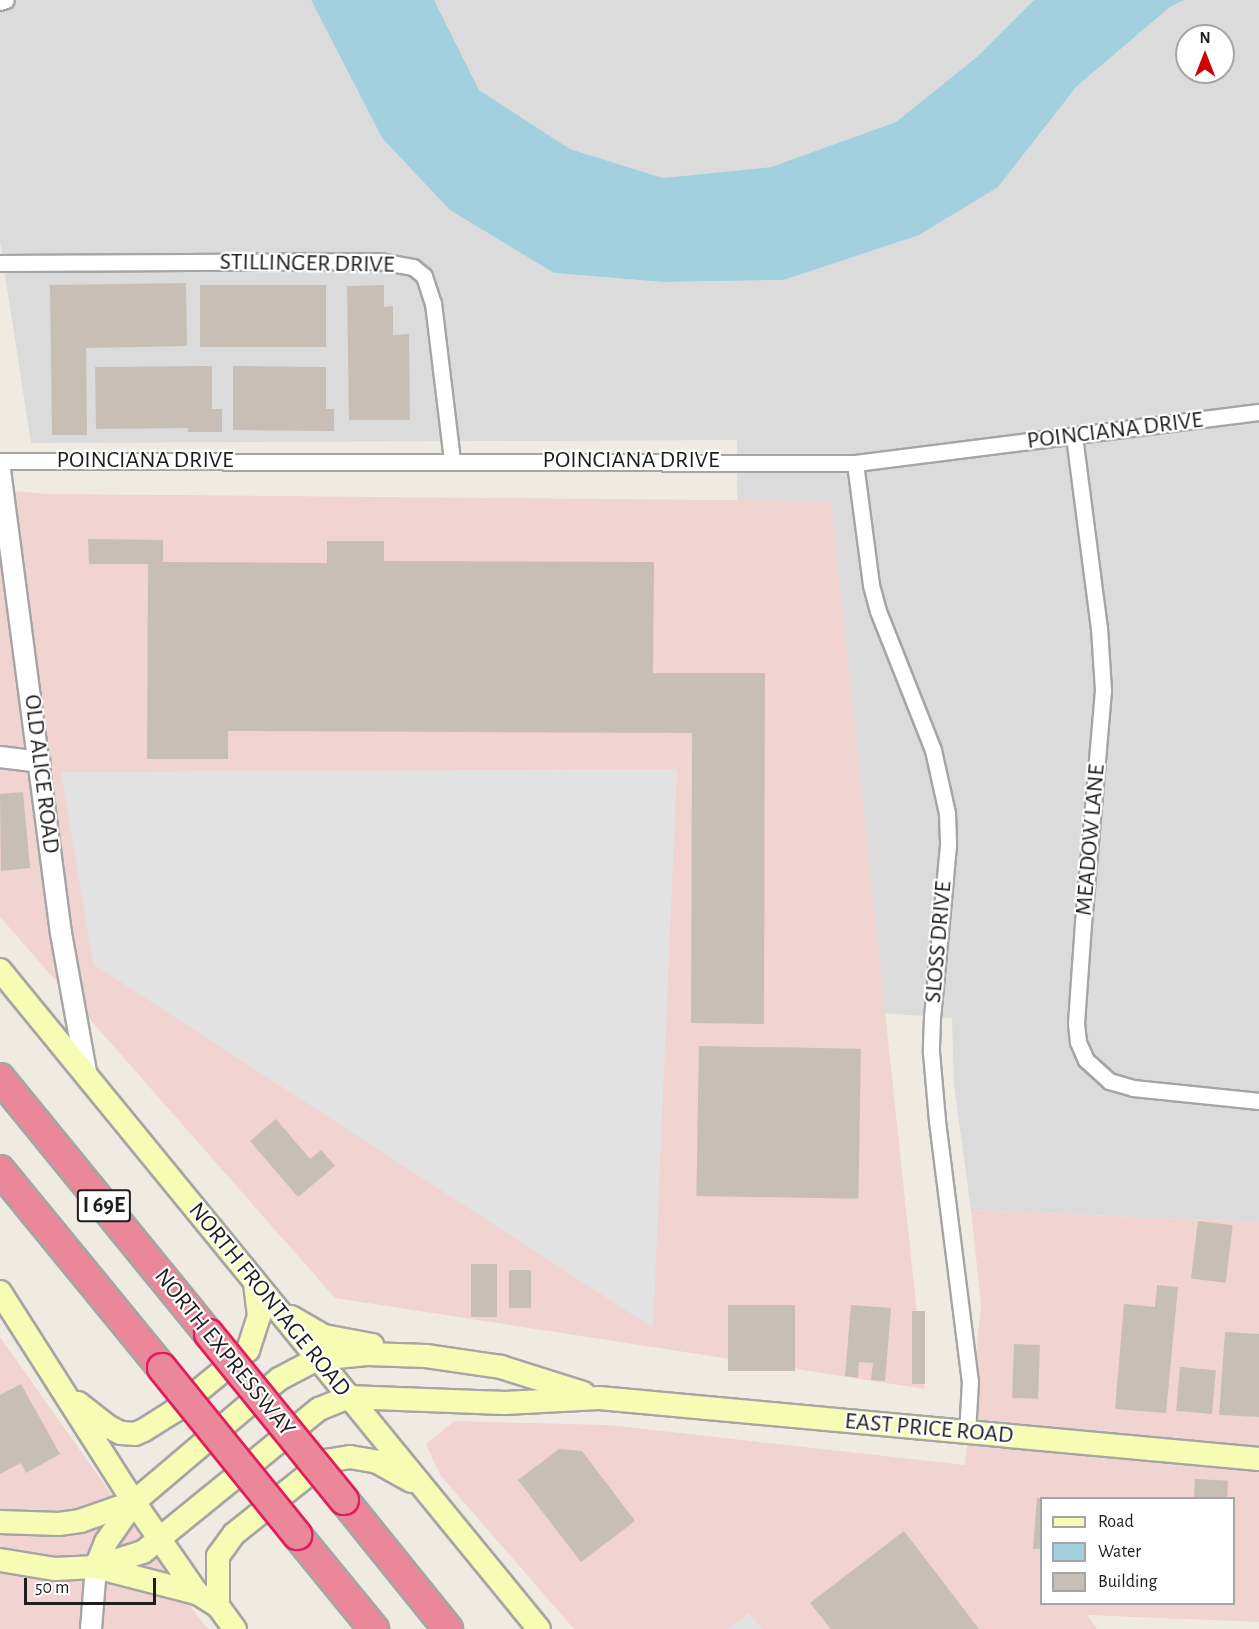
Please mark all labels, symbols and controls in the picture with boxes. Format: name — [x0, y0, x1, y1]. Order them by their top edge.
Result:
north arrow — [1175, 24, 1235, 84]
text: N — [1199, 30, 1211, 46]
street label: STILLINGER DRIVE — [219, 248, 395, 280]
street label: POINCIANA DRIVE — [1025, 406, 1205, 456]
street label: POINCIANA DRIVE — [56, 447, 234, 475]
street label: POINCIANA DRIVE — [542, 447, 720, 475]
street label: OLD ALICE ROAD — [17, 693, 65, 855]
street label: MEADOW LANE — [1070, 763, 1112, 917]
street label: SLOSS DRIVE — [919, 880, 959, 1004]
road number: I 69E — [76, 1187, 132, 1225]
street label: NORTH FRONTAGE ROAD — [182, 1197, 356, 1403]
street label: NORTH EXPRESSWAY — [147, 1263, 301, 1443]
street label: EAST PRICE ROAD — [843, 1407, 1015, 1451]
legend — [1040, 1497, 1235, 1605]
text: Road — [1098, 1513, 1134, 1531]
text: Water — [1098, 1543, 1141, 1561]
scale bar — [27, 1566, 159, 1604]
text: Building — [1098, 1573, 1157, 1591]
text: 50 m — [35, 1579, 69, 1597]

